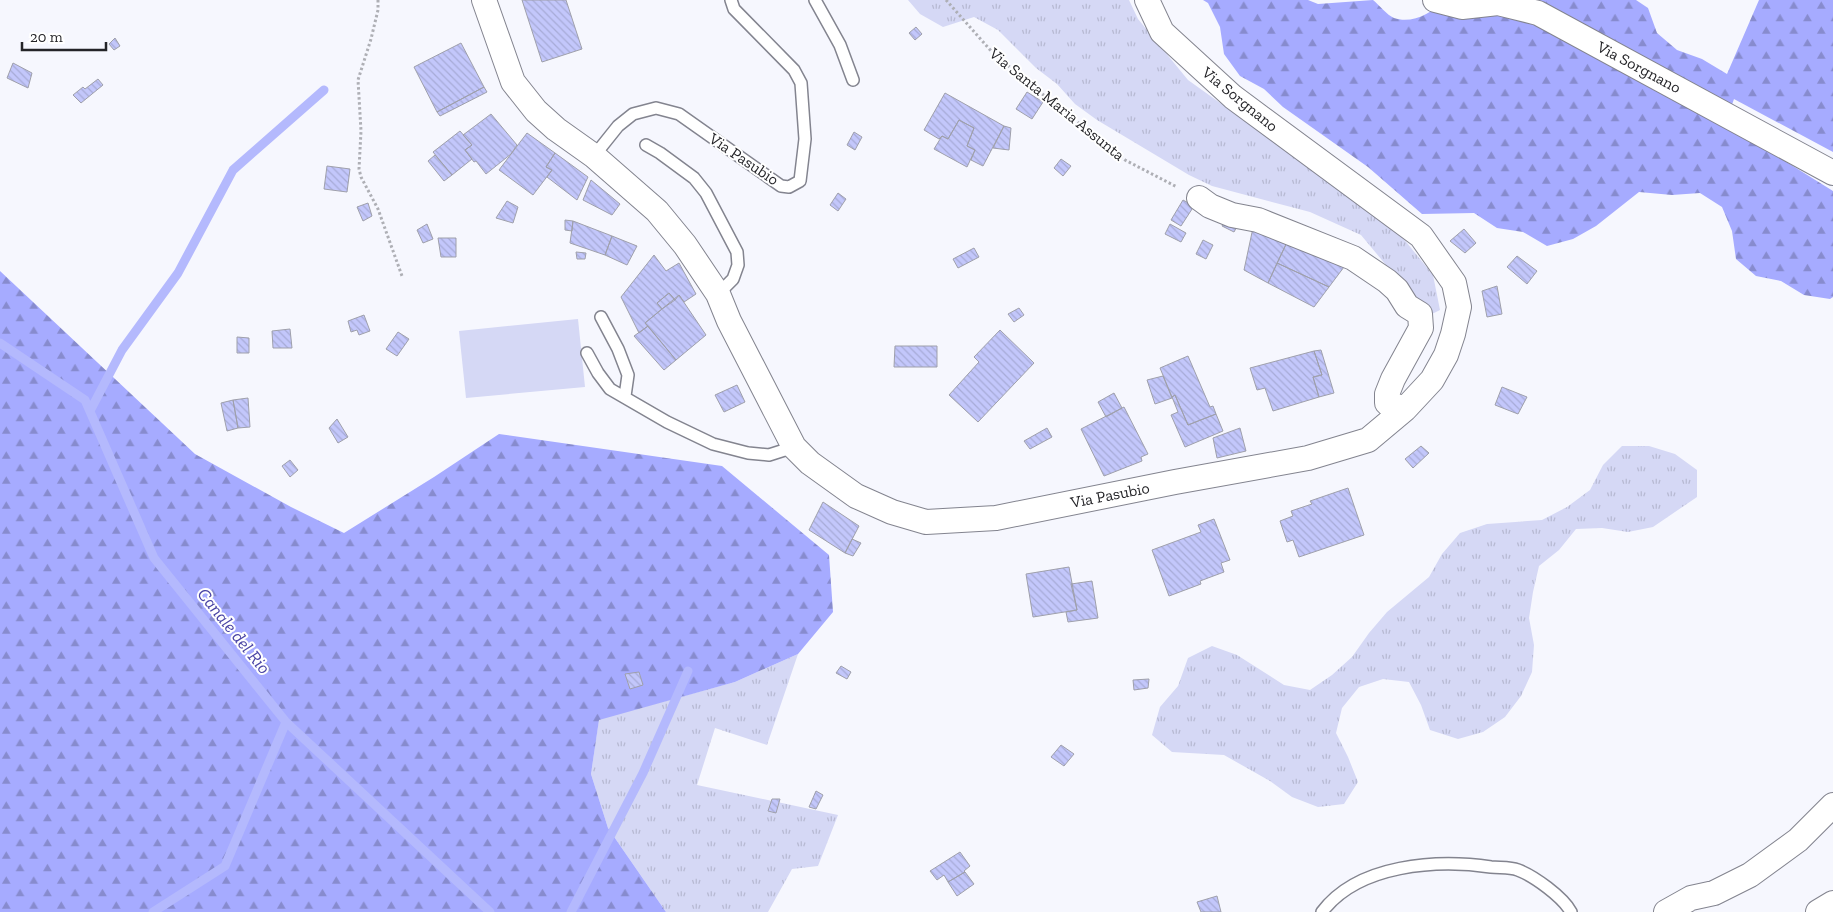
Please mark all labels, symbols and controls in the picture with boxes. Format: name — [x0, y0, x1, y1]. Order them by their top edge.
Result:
scale bar — [22, 20, 106, 52]
text: 20 m — [30, 28, 63, 46]
street label: Via Sorgnano — [1593, 36, 1684, 97]
street label: Via Santa Maria Assunta — [985, 43, 1129, 165]
street label: Via Sorgnano — [1197, 62, 1282, 135]
street label: Via Pasubio — [705, 128, 782, 189]
street label: Via Pasubio — [1068, 478, 1151, 512]
water label: Canale del Rio — [193, 584, 275, 678]

